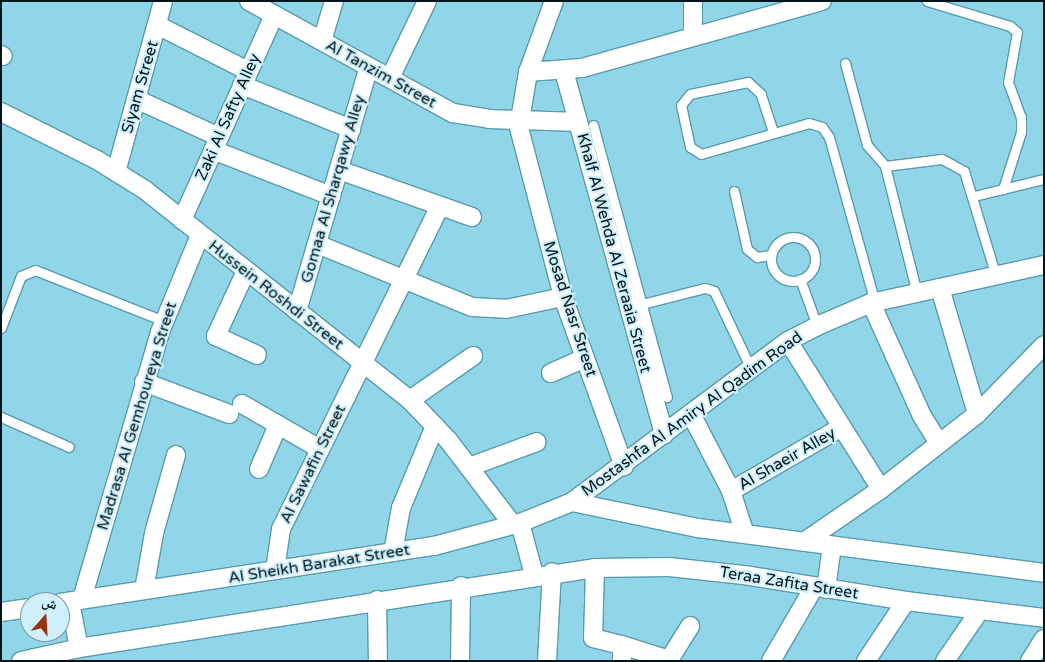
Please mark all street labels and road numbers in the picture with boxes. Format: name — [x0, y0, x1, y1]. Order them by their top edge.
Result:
street label: Al Tanzim Street — [322, 36, 440, 112]
street label: Siyam Street — [118, 38, 162, 136]
street label: Zaki Al Safty Alley — [191, 51, 265, 183]
street label: Gomaa Al Sharqawy Alley — [297, 93, 369, 285]
street label: Khalf Al Wehda Al Zeraaia Street — [573, 131, 655, 375]
street label: Hussein Roshdi Street — [205, 236, 347, 354]
street label: Mosad Nasr Street — [539, 239, 601, 379]
street label: Madrasa Al Gemhoureya Street — [93, 299, 181, 533]
street label: Mostashfa Al Amiry Al Qadim Road — [578, 327, 806, 501]
street label: Al Sawafin Street — [276, 401, 350, 527]
street label: Al Shaeir Alley — [735, 423, 839, 495]
street label: Al Sheikh Barakat Street — [227, 540, 411, 588]
street label: Teraa Zafita Street — [718, 563, 860, 603]

